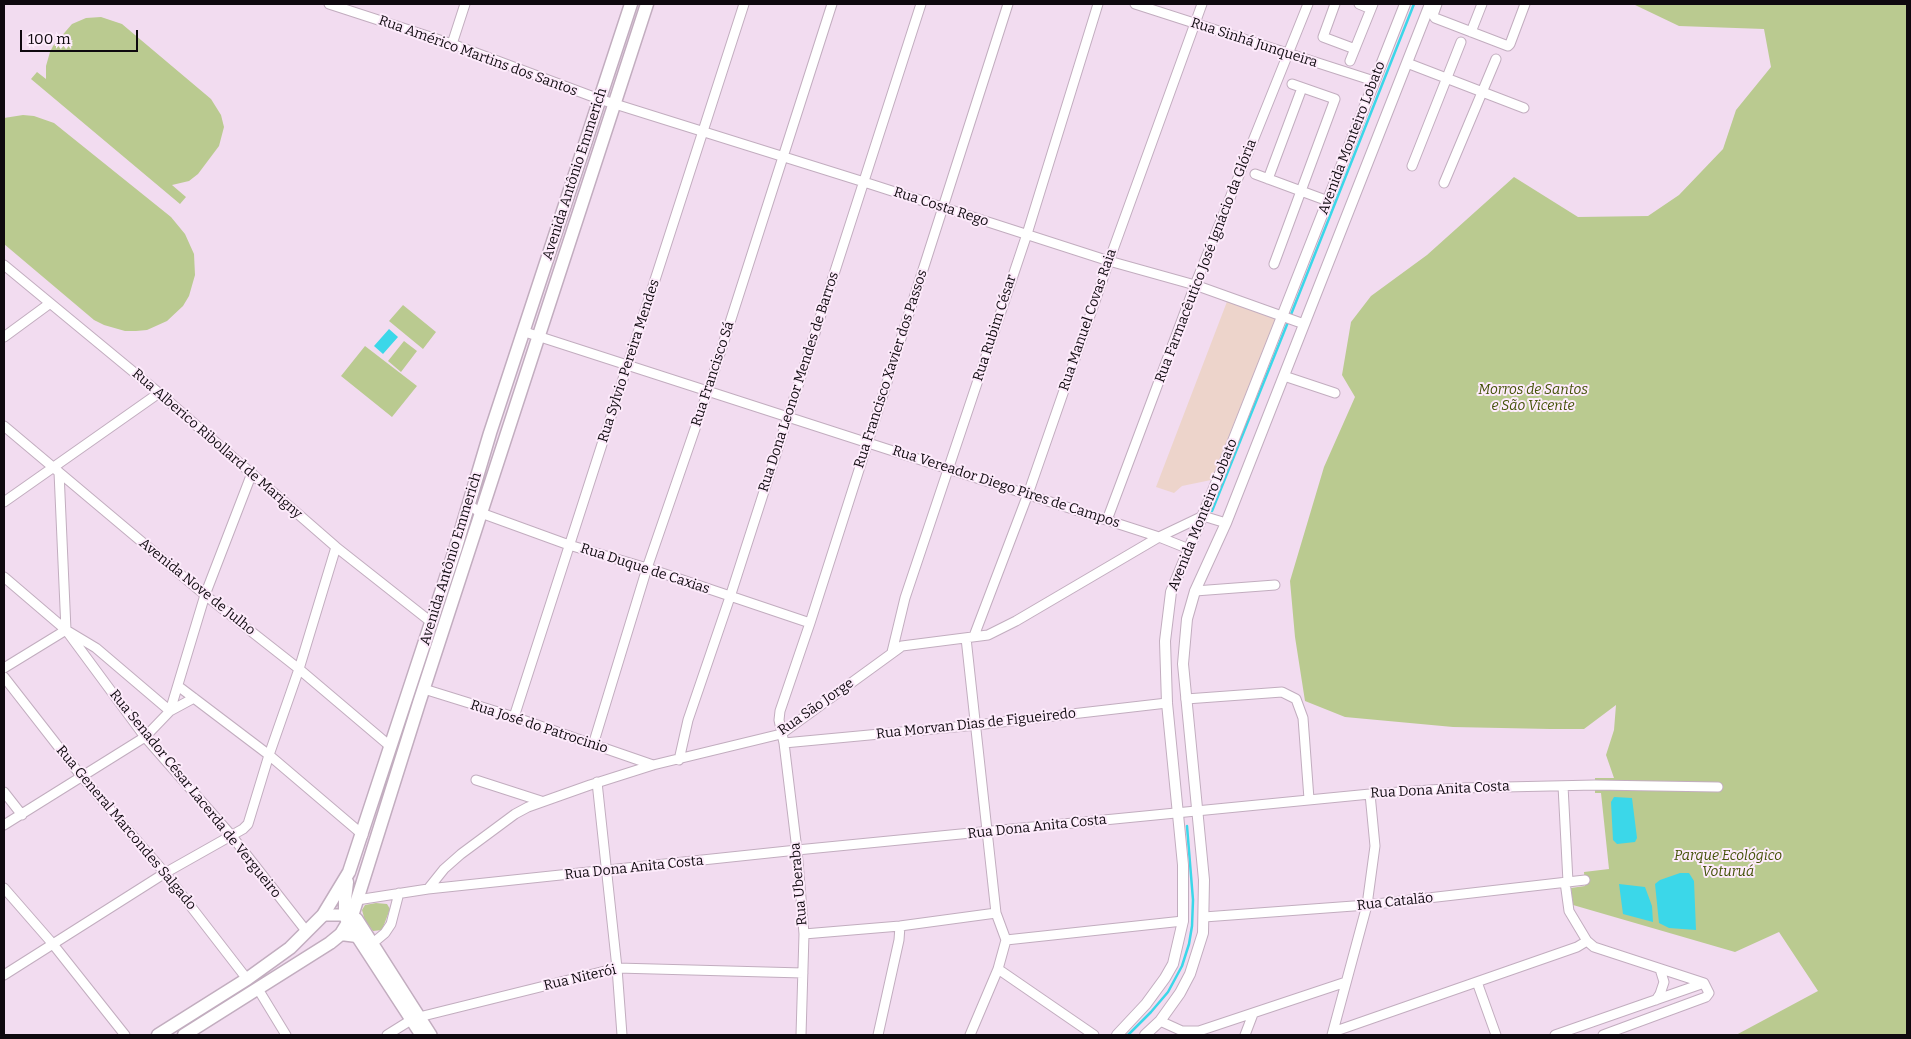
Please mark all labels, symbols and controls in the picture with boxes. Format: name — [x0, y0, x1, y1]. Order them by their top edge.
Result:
street label: Rua Américo Martins dos Santos — [376, 12, 580, 100]
street label: Rua Sinhá Junqueira — [1189, 15, 1319, 71]
scale bar — [22, 20, 140, 52]
text: 100 m — [28, 30, 71, 48]
street label: Avenida Monteiro Lobato — [1315, 59, 1389, 217]
street label: Avenida Antônio Emmerich — [539, 86, 611, 262]
street label: Rua Farmacêutico José Ignácio da Glória — [1152, 137, 1260, 385]
street label: Rua Costa Rego — [891, 184, 991, 230]
street label: Rua Manuel Covas Raia — [1056, 247, 1120, 393]
street label: Rua Francisco Xavier dos Passos — [851, 268, 931, 470]
street label: Rua Dona Leonor Mendes de Barros — [755, 270, 843, 494]
street label: Rua Rubim César — [970, 273, 1020, 383]
street label: Rua Sylvio Pereira Mendes — [595, 277, 663, 445]
street label: Rua Francisco Sá — [688, 319, 738, 429]
street label: Rua Alberico Ribollard de Marigny — [129, 366, 305, 522]
park label: Morros de Santos e São Vicente — [1478, 382, 1588, 414]
street label: Avenida Monteiro Lobato — [1165, 437, 1241, 593]
street label: Rua Vereador Diego Pires de Campos — [890, 442, 1122, 532]
street label: Avenida Antônio Emmerich — [417, 471, 485, 647]
street label: Avenida Nove de Julho — [136, 535, 258, 639]
street label: Rua Duque de Caxias — [578, 540, 712, 598]
street label: Rua São Jorge — [775, 675, 857, 739]
street label: Rua Senador César Lacerda de Vergueiro — [106, 687, 284, 901]
street label: Rua José do Patrocinio — [468, 697, 610, 757]
street label: Rua Morvan Dias de Figueiredo — [875, 705, 1077, 743]
street label: Rua General Marcondes Salgado — [52, 742, 200, 914]
street label: Rua Dona Anita Costa — [1370, 778, 1510, 802]
street label: Rua Dona Anita Costa — [967, 811, 1107, 843]
street label: Rua Uberaba — [787, 842, 811, 926]
park label: Parque Ecológico Voturuá — [1674, 848, 1782, 880]
street label: Rua Dona Anita Costa — [564, 852, 704, 884]
street label: Rua Catalão — [1356, 890, 1434, 914]
street label: Rua Niterói — [542, 961, 618, 995]

